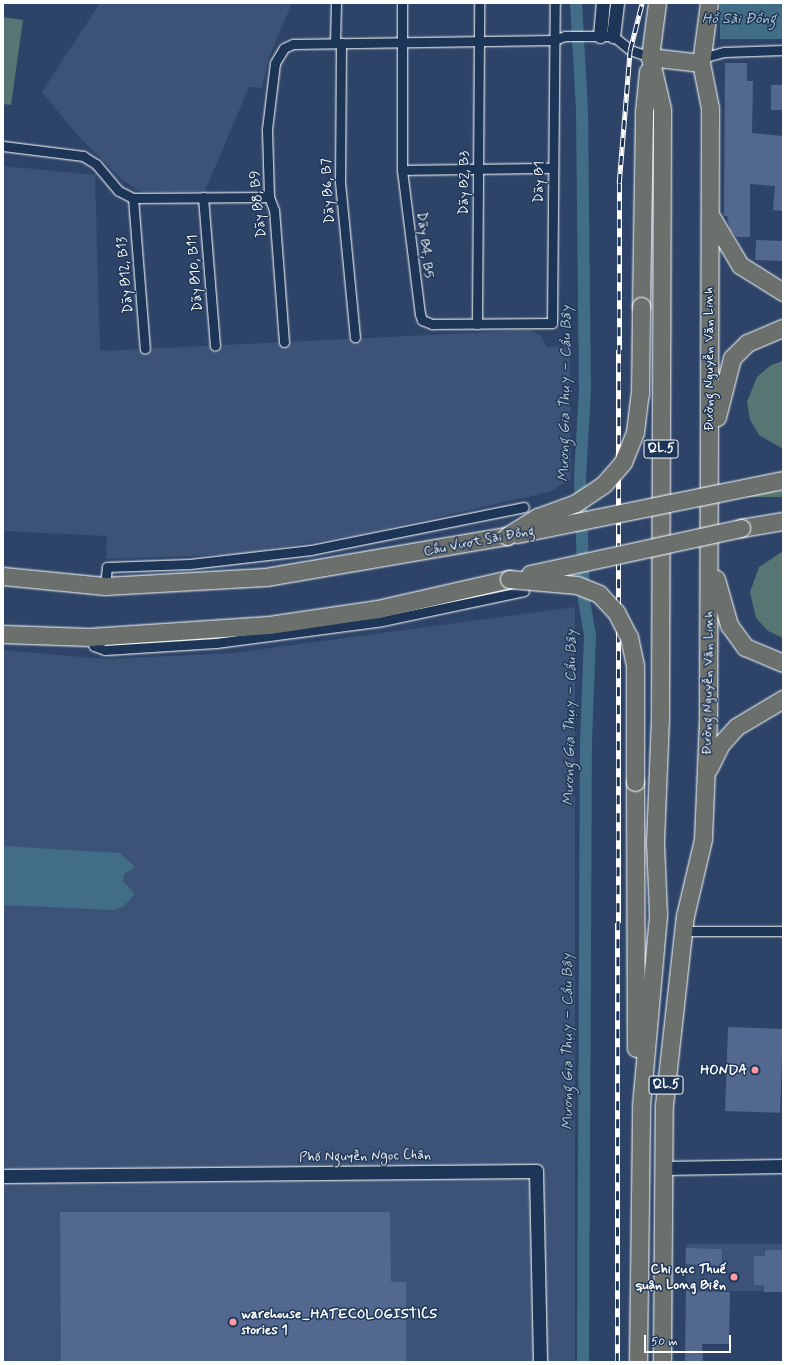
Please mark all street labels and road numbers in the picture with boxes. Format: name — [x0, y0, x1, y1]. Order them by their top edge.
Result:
street label: Dãy B2, B3 — [456, 151, 472, 215]
street label: Dãy B6, B7 — [318, 157, 338, 225]
street label: Dãy B1 — [531, 161, 547, 203]
street label: Dãy B8, B9 — [246, 170, 270, 238]
street label: Dãy B4, B5 — [413, 210, 437, 280]
street label: Dãy B10, B11 — [184, 233, 206, 313]
street label: Dãy B12, B13 — [113, 236, 137, 314]
street label: Đường Nguyễn Văn Linh — [701, 288, 717, 430]
road number: QL.5 — [643, 438, 679, 460]
street label: Cầu Vượt Sài Đồng — [422, 522, 536, 560]
street label: Đường Nguyễn Văn Linh — [698, 612, 718, 754]
road number: QL.5 — [648, 1074, 684, 1096]
street label: Phố Nguyễn Ngọc Chân — [298, 1146, 432, 1166]

